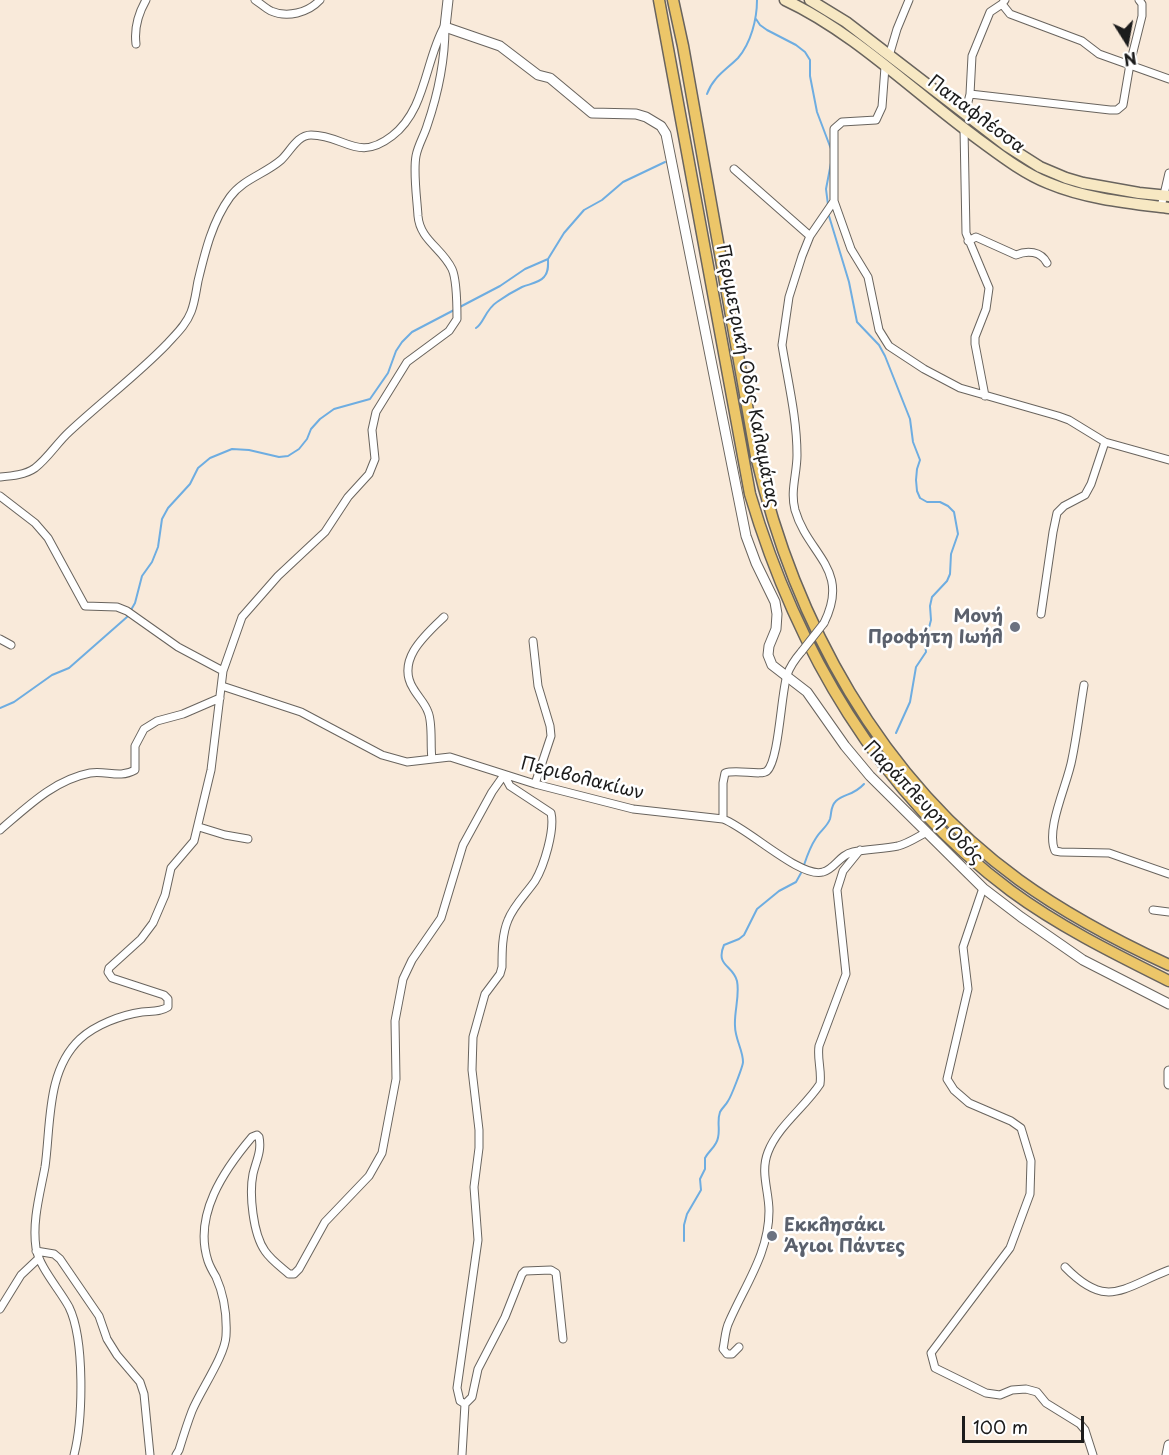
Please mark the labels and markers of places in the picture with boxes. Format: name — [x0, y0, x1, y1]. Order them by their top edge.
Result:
place label: Μονή Προφήτη Ιωήλ — [868, 606, 1003, 648]
marker: Μονή Προφήτη Ιωήλ — [1008, 620, 1022, 634]
place label: Εκκλησάκι Άγιοι Πάντες — [784, 1215, 905, 1258]
marker: Εκκλησάκι Άγιοι Πάντες — [765, 1229, 779, 1243]

